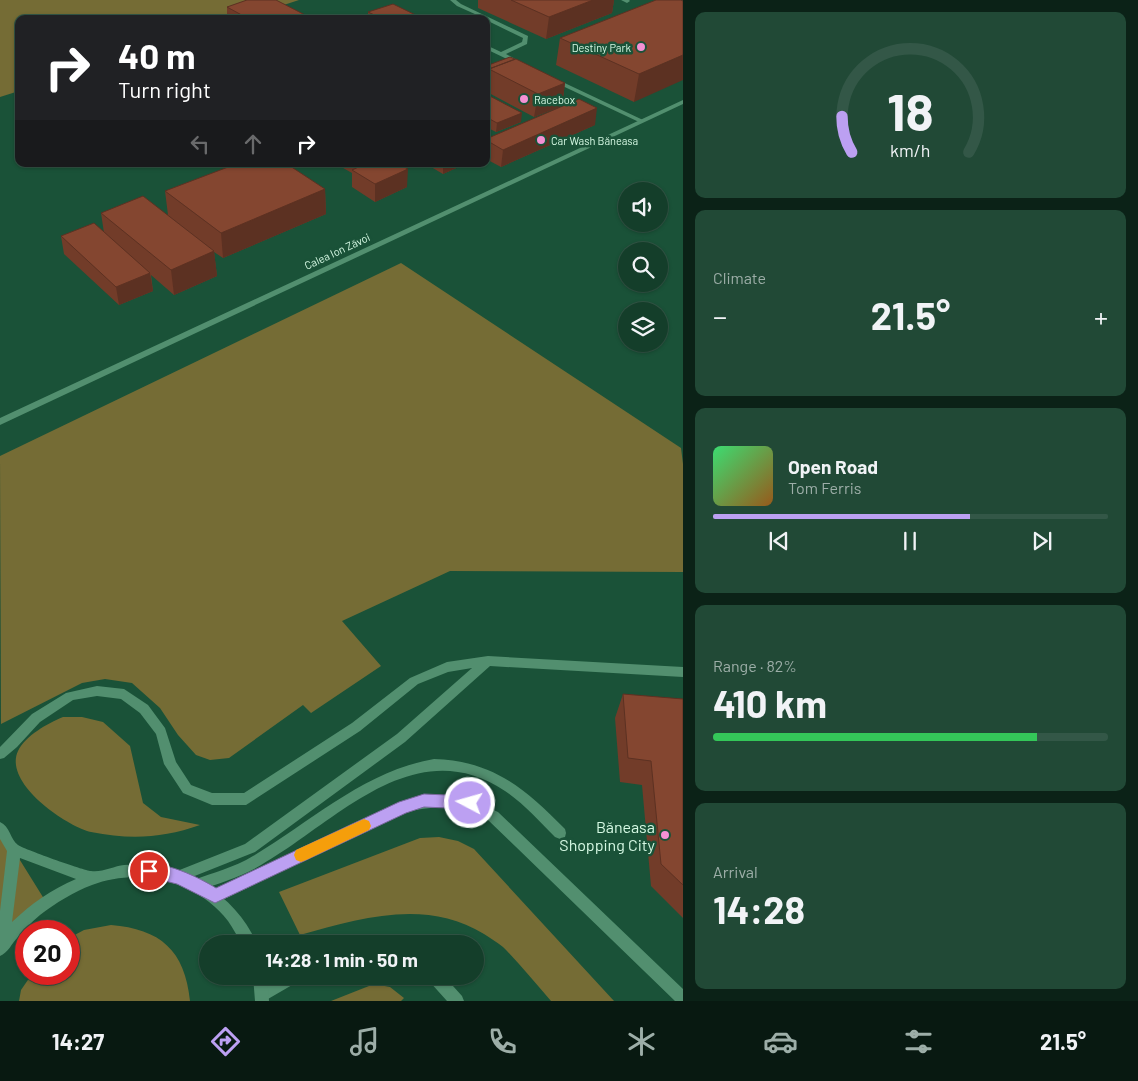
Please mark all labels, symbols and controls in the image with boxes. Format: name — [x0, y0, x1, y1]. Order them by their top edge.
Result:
text: 40 m — [118, 34, 195, 76]
icon: right — [35, 35, 100, 100]
place label: Destiny Park — [572, 41, 631, 54]
marker: Destiny Park — [635, 41, 647, 53]
text: Turn right — [118, 76, 211, 102]
text: 18 — [887, 79, 934, 141]
marker: Racebox — [518, 93, 530, 105]
place label: Racebox — [534, 93, 575, 106]
icon: left — [186, 130, 214, 158]
icon: ahead — [239, 130, 267, 158]
icon: right — [292, 130, 320, 158]
marker: Car Wash Băneasa — [535, 134, 547, 146]
place label: Car Wash Băneasa — [551, 134, 638, 147]
text: km/h — [890, 139, 931, 161]
map controls — [618, 182, 668, 352]
button: sound — [618, 182, 668, 232]
street label: Calea Ion Zăvoi — [302, 230, 372, 272]
button: search — [618, 242, 668, 292]
text: Climate — [713, 268, 766, 287]
text: 21.5° — [871, 292, 950, 338]
text: − — [713, 299, 727, 333]
text: + — [1094, 299, 1108, 333]
button: layers — [618, 302, 668, 352]
text: Open Road — [788, 455, 878, 478]
text: Tom Ferris — [788, 478, 862, 497]
icon: previous — [765, 527, 793, 555]
icon: pause — [896, 527, 924, 555]
icon: next — [1028, 527, 1056, 555]
text: Range · 82% — [713, 656, 797, 675]
text: 410 km — [713, 680, 827, 726]
position arrow — [443, 776, 495, 828]
place label: Băneasa Shopping City — [559, 817, 656, 854]
marker: Băneasa Shopping City — [659, 829, 671, 841]
pin — [128, 850, 170, 892]
icon: arrive — [135, 857, 163, 885]
text: Arrival — [713, 862, 758, 881]
text: 14:28 — [713, 886, 805, 932]
speed limit sign: 20 — [15, 920, 80, 985]
text: 14:28 · 1 min · 50 m — [265, 948, 418, 971]
icon: directions — [208, 1024, 243, 1059]
icon: music — [347, 1024, 382, 1059]
icon: phone — [485, 1024, 520, 1059]
icon: climate — [624, 1024, 659, 1059]
icon: car — [763, 1024, 798, 1059]
icon: filters — [901, 1024, 936, 1059]
text: 14:27 — [52, 1028, 104, 1054]
text: 21.5° — [1040, 1028, 1086, 1054]

